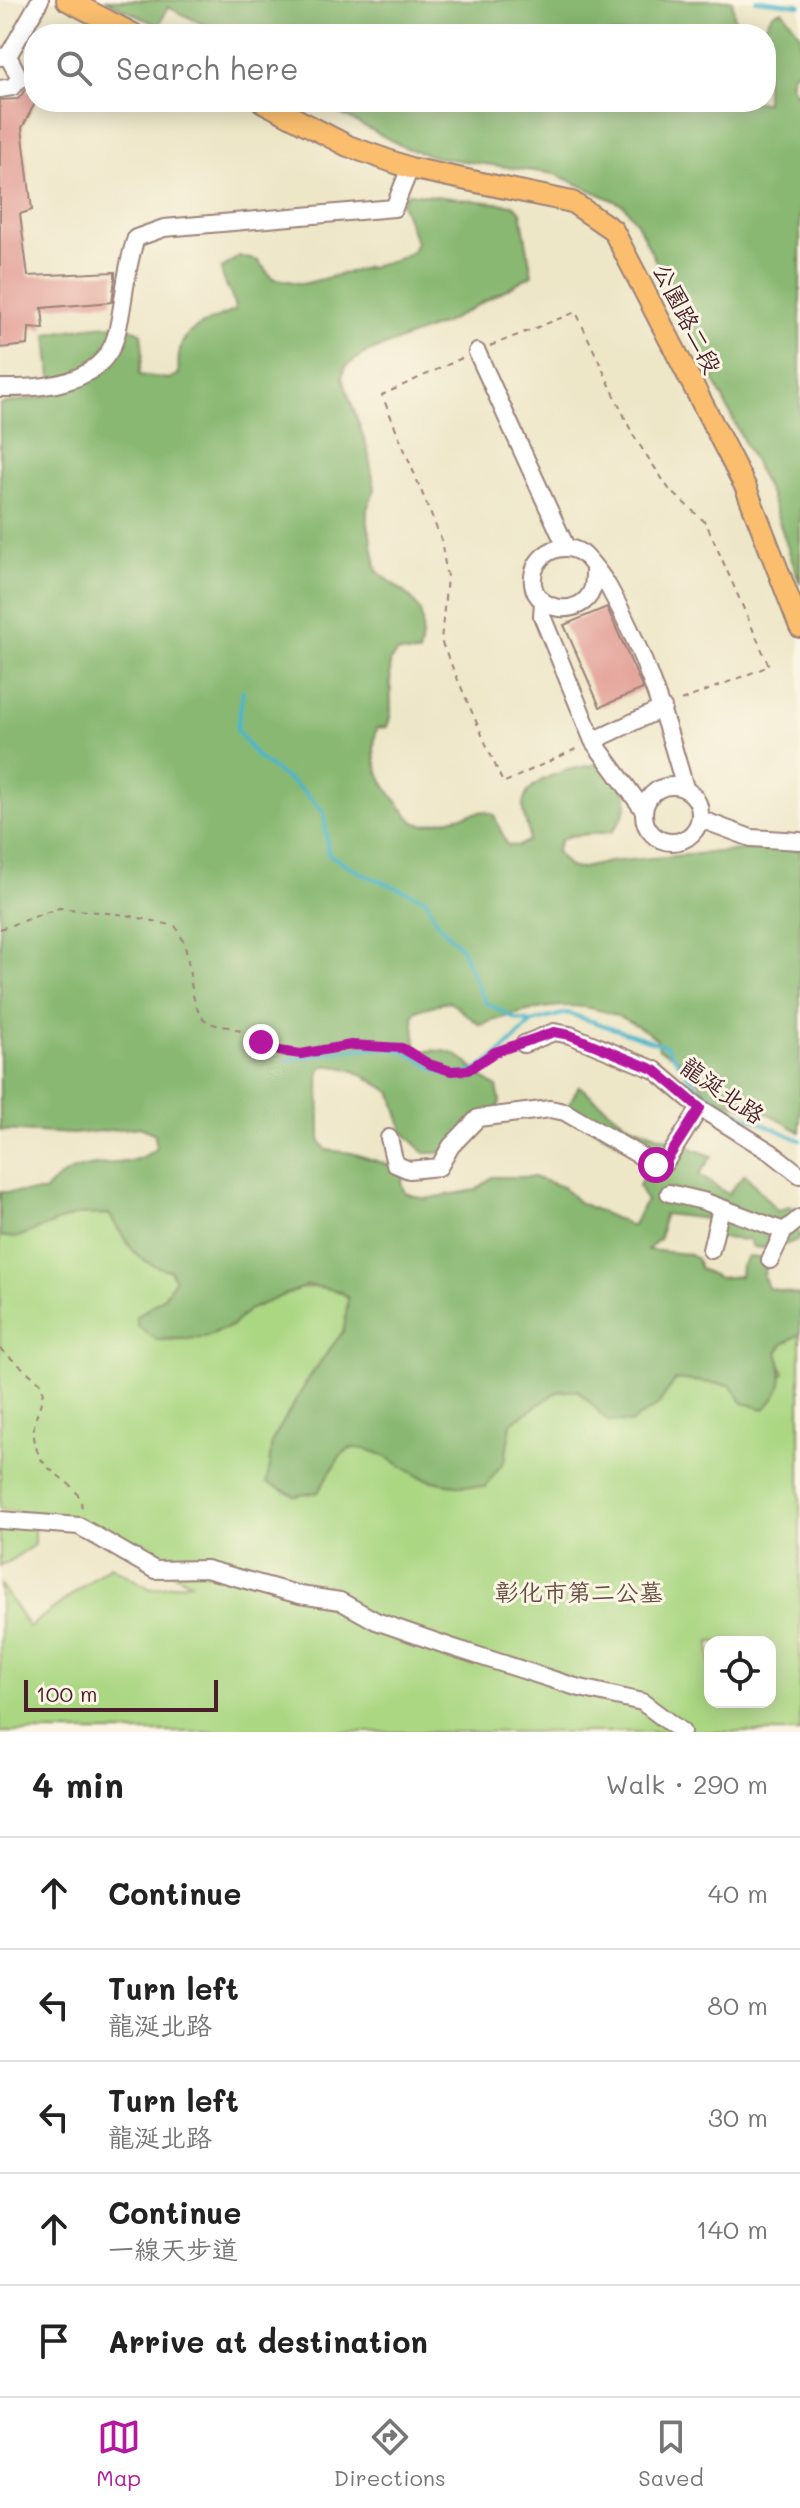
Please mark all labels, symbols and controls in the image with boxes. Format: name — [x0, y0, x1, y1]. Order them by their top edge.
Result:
search box — [24, 24, 776, 112]
icon: search — [52, 46, 96, 90]
text: Search here — [116, 48, 299, 88]
street label: 公園路二段 — [647, 258, 729, 378]
route end — [243, 1024, 279, 1060]
street label: 龍涎北路 — [675, 1050, 771, 1130]
route start — [638, 1147, 674, 1183]
park label: 彰化市第二公墓 — [495, 1576, 663, 1607]
map controls — [704, 1636, 776, 1708]
button: locate — [704, 1636, 776, 1708]
scale bar — [24, 1676, 218, 1712]
text: 100 m — [36, 1679, 98, 1708]
text: 4 min — [32, 1762, 124, 1807]
text: Walk · 290 m — [606, 1767, 768, 1801]
icon: ahead — [32, 1871, 76, 1915]
text: Continue — [108, 1873, 241, 1913]
text: 40 m — [708, 1876, 768, 1910]
text: Turn left — [108, 1968, 239, 2008]
icon: left — [32, 1983, 76, 2027]
text: 80 m — [707, 1988, 768, 2022]
text: 龍涎北路 — [108, 2008, 212, 2042]
text: Turn left — [108, 2080, 239, 2120]
icon: left — [32, 2095, 76, 2139]
text: 30 m — [708, 2100, 768, 2134]
text: 龍涎北路 — [108, 2120, 212, 2154]
text: Continue — [108, 2192, 241, 2232]
icon: ahead — [32, 2207, 76, 2251]
text: 140 m — [696, 2212, 768, 2246]
text: 一線天步道 — [108, 2232, 238, 2266]
icon: arrive — [32, 2319, 76, 2363]
text: Arrive at destination — [108, 2321, 428, 2361]
tab: Map — [96, 2415, 141, 2492]
tab: Directions — [334, 2415, 446, 2492]
tab: Saved — [638, 2415, 704, 2492]

